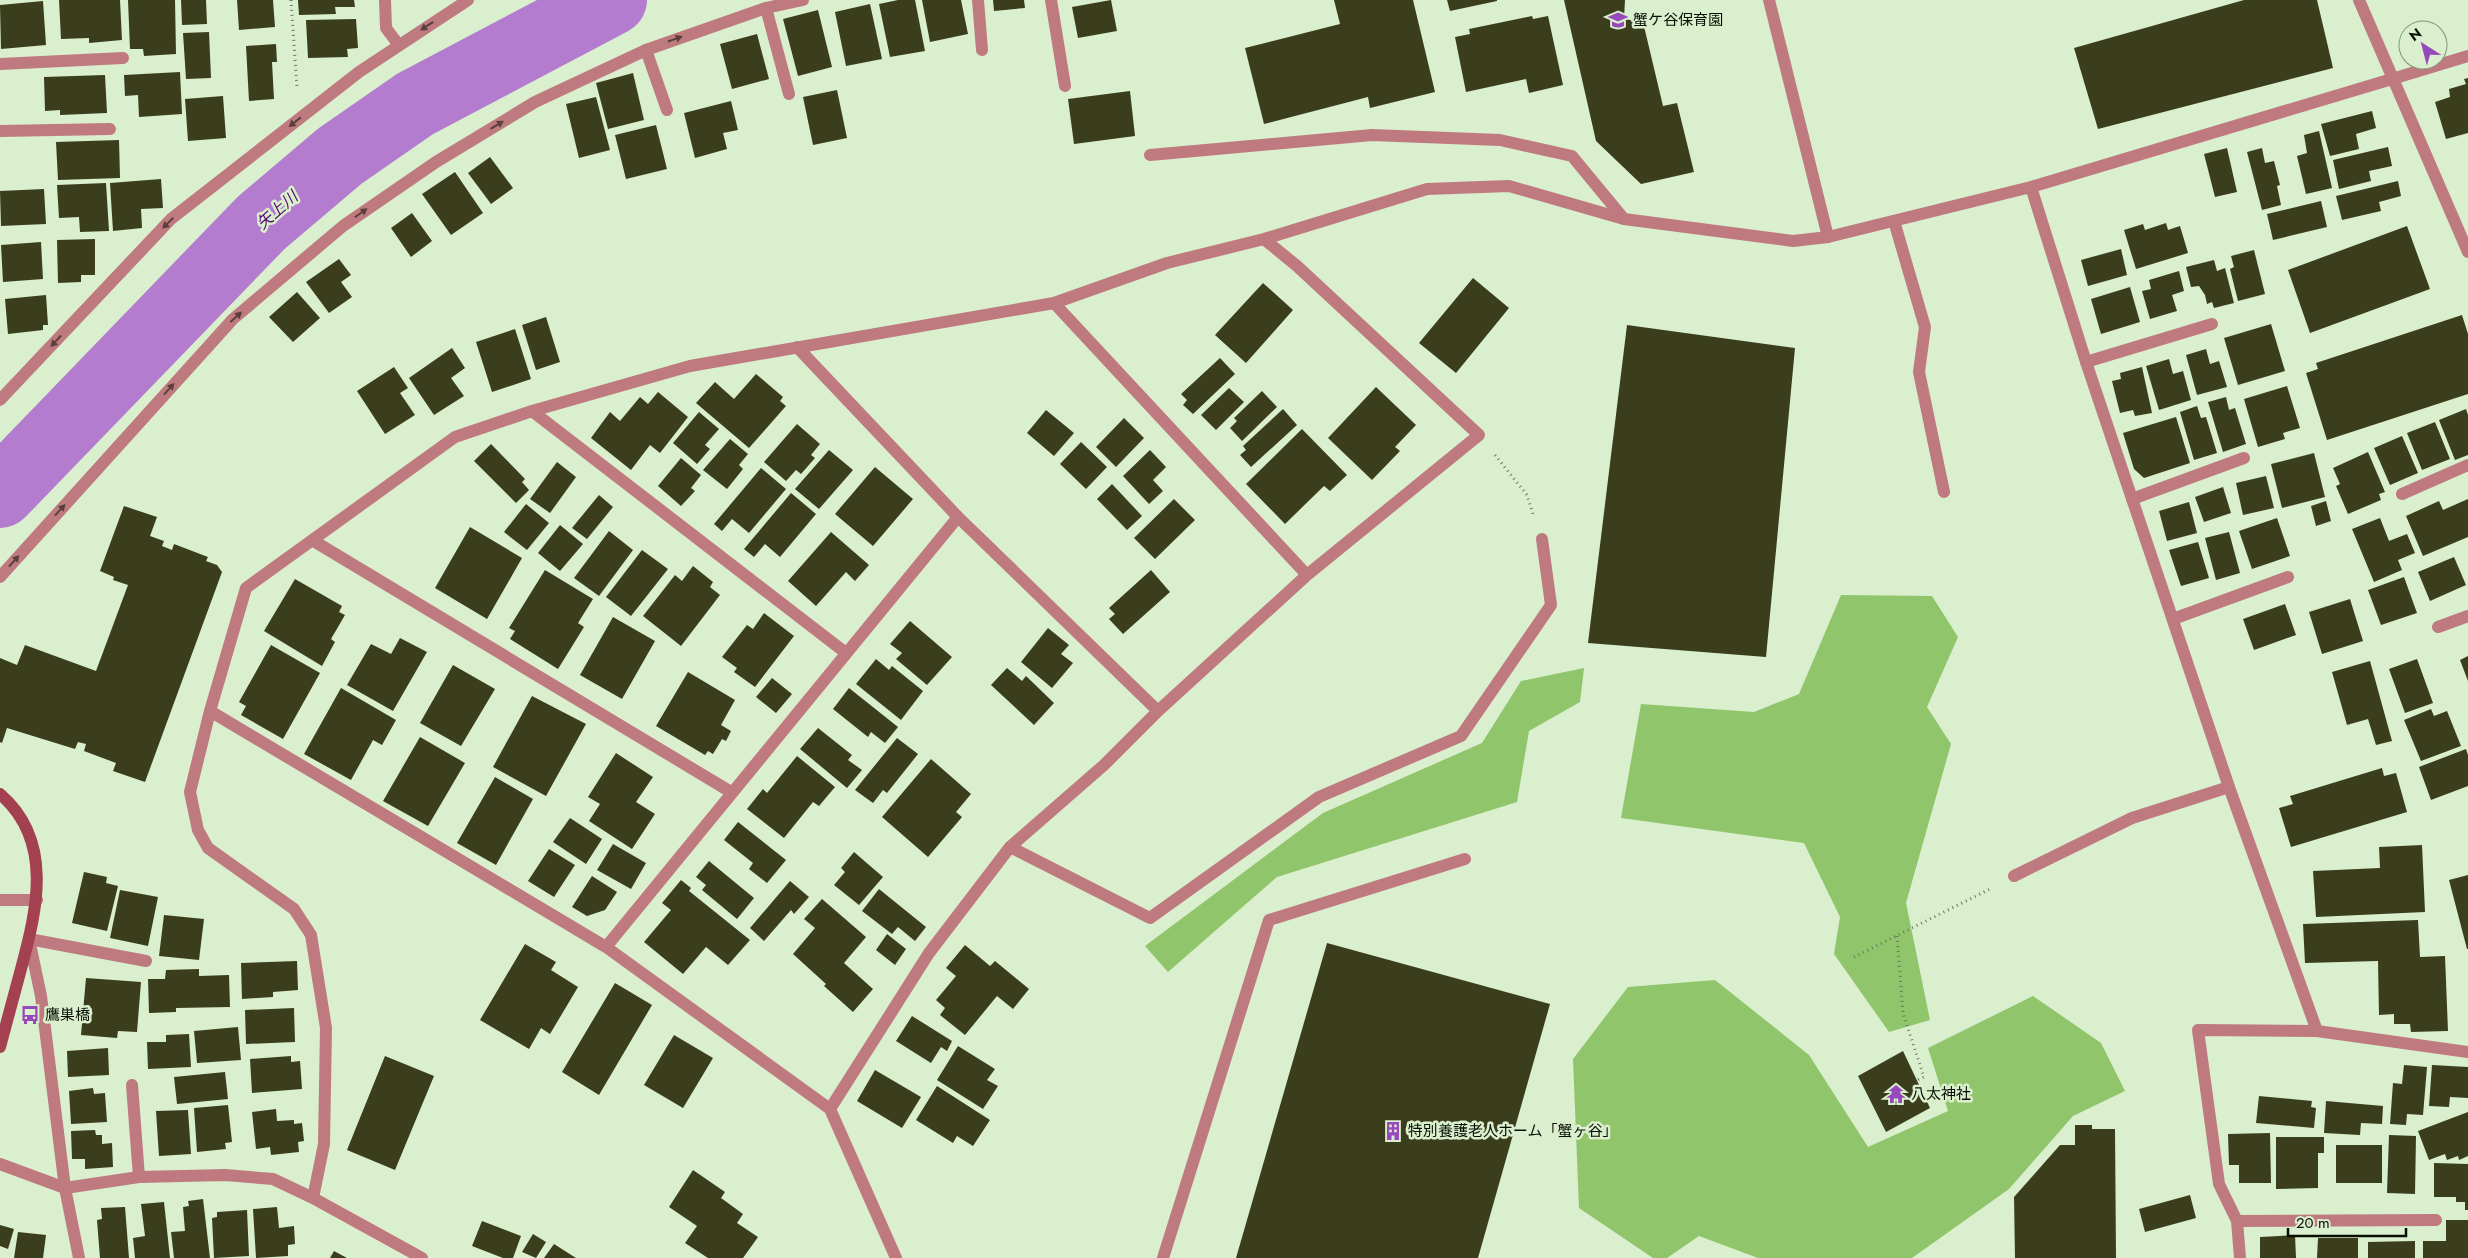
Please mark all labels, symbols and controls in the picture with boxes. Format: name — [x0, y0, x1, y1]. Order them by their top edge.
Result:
school or university icon: 蟹ケ谷保育園 — [1607, 9, 1629, 31]
place label: 蟹ケ谷保育園 — [1633, 9, 1723, 31]
north arrow — [2398, 20, 2448, 70]
one-way arrow — [420, 22, 433, 31]
text: N — [2405, 23, 2426, 46]
one-way arrow — [668, 35, 683, 43]
one-way arrow — [289, 116, 302, 127]
one-way arrow — [491, 120, 504, 129]
water label: 矢上川 — [251, 184, 304, 234]
one-way arrow — [355, 208, 368, 218]
one-way arrow — [162, 217, 174, 229]
one-way arrow — [230, 311, 242, 323]
one-way arrow — [50, 334, 62, 346]
one-way arrow — [163, 384, 175, 396]
one-way arrow — [54, 504, 66, 516]
one-way arrow — [8, 556, 20, 568]
bus stop icon: 鷹巣橋 — [19, 1004, 41, 1026]
place label: 鷹巣橋 — [45, 1004, 90, 1026]
temple icon: 八太神社 — [1885, 1083, 1907, 1105]
place label: 八太神社 — [1911, 1083, 1971, 1105]
building icon: 特別養護老人ホーム「蟹ヶ谷」 — [1382, 1120, 1404, 1142]
place label: 特別養護老人ホーム「蟹ヶ谷」 — [1408, 1120, 1618, 1142]
scale bar — [2288, 1206, 2406, 1238]
text: 20 m — [2296, 1212, 2330, 1234]

